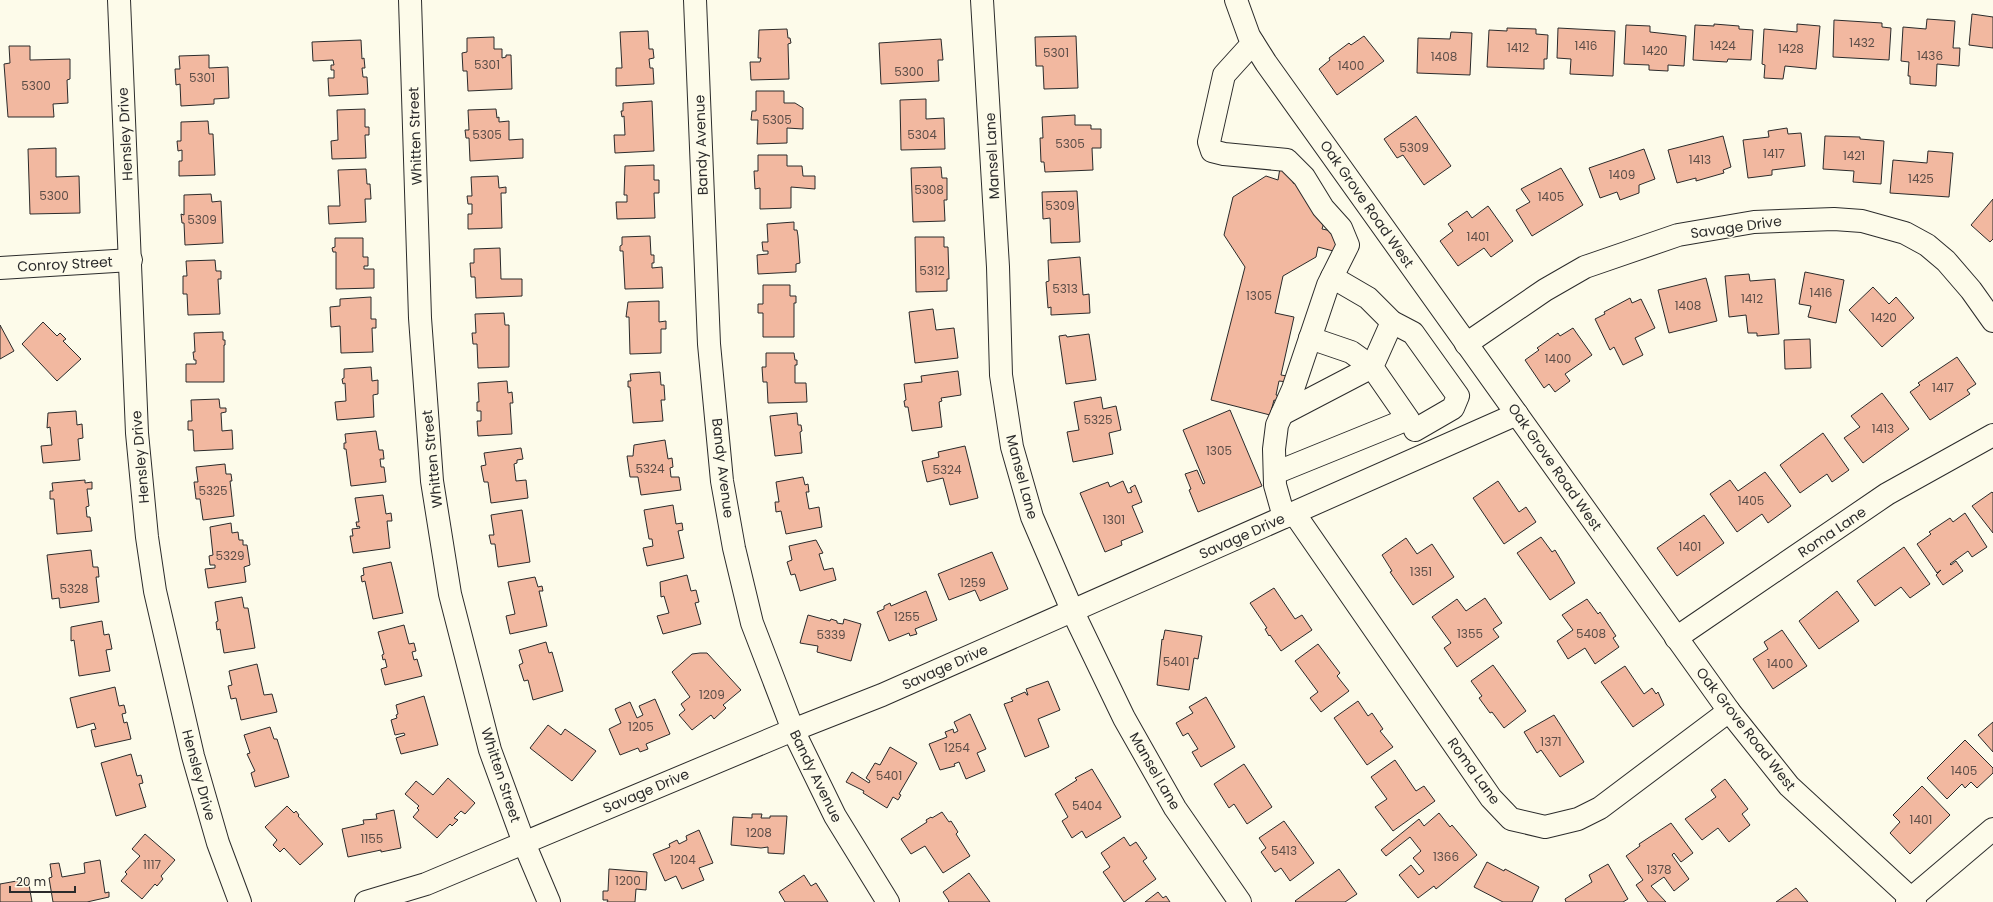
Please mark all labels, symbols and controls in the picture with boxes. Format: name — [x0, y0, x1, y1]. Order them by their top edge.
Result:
house number: 1432 — [1849, 34, 1875, 51]
house number: 1416 — [1575, 37, 1597, 54]
house number: 1424 — [1710, 37, 1736, 54]
house number: 1412 — [1507, 39, 1529, 56]
house number: 1428 — [1778, 40, 1804, 57]
house number: 1420 — [1642, 42, 1668, 59]
house number: 5301 — [1043, 44, 1069, 61]
house number: 1436 — [1917, 47, 1943, 64]
house number: 1408 — [1431, 48, 1457, 65]
house number: 5301 — [474, 56, 500, 73]
house number: 1400 — [1338, 57, 1364, 74]
house number: 5300 — [894, 63, 924, 80]
house number: 5301 — [189, 69, 215, 86]
house number: 5300 — [21, 77, 51, 94]
street label: Hensley Drive — [113, 86, 137, 181]
street label: Whitten Street — [403, 86, 427, 186]
street label: Bandy Avenue — [689, 94, 713, 196]
house number: 5305 — [762, 111, 792, 128]
street label: Mansel Lane — [980, 112, 1004, 200]
house number: 5305 — [472, 126, 502, 143]
house number: 5304 — [907, 126, 937, 143]
house number: 5305 — [1055, 135, 1085, 152]
street label: Oak Grove Road West — [1315, 136, 1419, 272]
house number: 5309 — [1399, 139, 1429, 156]
house number: 1417 — [1763, 145, 1785, 162]
house number: 1421 — [1843, 147, 1865, 164]
house number: 1413 — [1689, 151, 1711, 168]
house number: 1409 — [1609, 166, 1635, 183]
house number: 1425 — [1908, 170, 1934, 187]
house number: 5308 — [914, 181, 944, 198]
house number: 5300 — [39, 187, 69, 204]
house number: 1405 — [1538, 188, 1564, 205]
house number: 5309 — [1045, 197, 1075, 214]
house number: 5309 — [187, 211, 217, 228]
street label: Savage Drive — [1689, 211, 1783, 243]
house number: 1401 — [1467, 228, 1489, 245]
street label: Conroy Street — [17, 252, 113, 276]
house number: 5312 — [919, 262, 945, 279]
house number: 5313 — [1052, 280, 1078, 297]
house number: 1416 — [1810, 284, 1832, 301]
house number: 1305 — [1246, 287, 1272, 304]
house number: 1412 — [1741, 290, 1763, 307]
house number: 1408 — [1675, 297, 1701, 314]
house number: 1420 — [1871, 309, 1897, 326]
house number: 1400 — [1545, 350, 1571, 367]
house number: 1417 — [1932, 379, 1954, 396]
street label: Oak Grove Road West — [1503, 399, 1607, 535]
street label: Hensley Drive — [126, 409, 154, 504]
street label: Whitten Street — [417, 409, 447, 509]
house number: 5325 — [1083, 411, 1113, 428]
street label: Bandy Avenue — [707, 417, 739, 519]
house number: 1413 — [1872, 420, 1894, 437]
street label: Mansel Lane — [1001, 432, 1043, 522]
house number: 1305 — [1206, 442, 1232, 459]
house number: 5324 — [635, 460, 665, 477]
house number: 5324 — [932, 461, 962, 478]
house number: 5325 — [198, 482, 228, 499]
house number: 1405 — [1738, 492, 1764, 509]
street label: Roma Lane — [1794, 502, 1870, 562]
street label: Savage Drive — [1196, 508, 1288, 564]
house number: 1301 — [1103, 511, 1125, 528]
house number: 1401 — [1679, 538, 1701, 555]
house number: 5329 — [215, 547, 245, 564]
house number: 1351 — [1410, 563, 1432, 580]
house number: 1259 — [960, 574, 986, 591]
house number: 5328 — [59, 580, 89, 597]
house number: 1255 — [894, 608, 920, 625]
house number: 1355 — [1457, 625, 1483, 642]
house number: 5408 — [1576, 625, 1606, 642]
house number: 5339 — [816, 626, 846, 643]
street label: Savage Drive — [899, 639, 991, 695]
house number: 5401 — [1163, 653, 1189, 670]
house number: 1400 — [1767, 655, 1793, 672]
street label: Oak Grove Road West — [1691, 663, 1801, 795]
house number: 1209 — [699, 686, 725, 703]
house number: 1205 — [628, 718, 654, 735]
street label: Whitten Street — [476, 725, 526, 825]
street label: Bandy Avenue — [785, 726, 847, 826]
street label: Hensley Drive — [177, 727, 221, 823]
street label: Mansel Lane — [1125, 728, 1186, 814]
street label: Roma Lane — [1443, 733, 1505, 809]
house number: 1371 — [1540, 733, 1562, 750]
house number: 1254 — [944, 739, 970, 756]
house number: 1405 — [1951, 762, 1977, 779]
street label: Savage Drive — [600, 764, 693, 818]
house number: 5401 — [876, 767, 902, 784]
house number: 5404 — [1072, 797, 1103, 814]
house number: 1401 — [1910, 811, 1932, 828]
house number: 1208 — [746, 824, 772, 841]
house number: 1155 — [361, 830, 383, 847]
house number: 5413 — [1271, 842, 1297, 859]
house number: 1366 — [1433, 848, 1459, 865]
house number: 1204 — [670, 851, 696, 868]
house number: 1117 — [143, 856, 161, 873]
house number: 1378 — [1646, 861, 1672, 878]
scale bar — [10, 868, 75, 894]
house number: 1200 — [615, 872, 641, 889]
text: 20 m — [16, 873, 46, 890]

